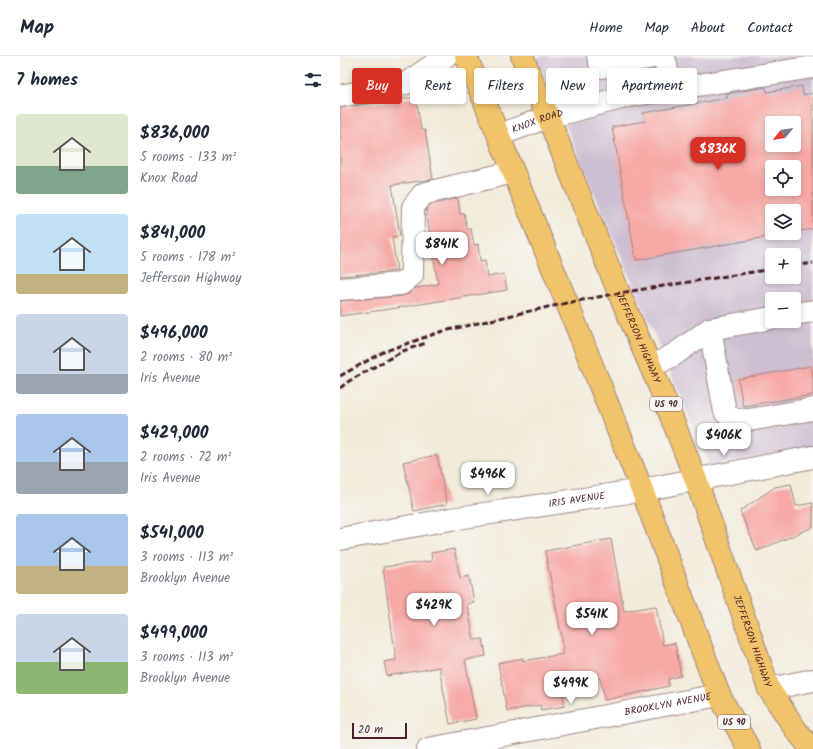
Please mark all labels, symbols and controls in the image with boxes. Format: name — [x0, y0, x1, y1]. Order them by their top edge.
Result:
text: Map — [20, 13, 54, 43]
text: Home — [589, 17, 623, 39]
text: Map — [645, 17, 669, 39]
text: About — [691, 17, 725, 39]
text: Contact — [747, 17, 793, 39]
text: 7 homes — [16, 67, 78, 94]
chip: Buy — [352, 68, 402, 104]
chip: Rent — [410, 68, 466, 104]
chip: Filters — [474, 68, 538, 104]
chip: New — [546, 68, 599, 104]
chip: Apartment — [607, 68, 697, 104]
icon: filters — [302, 69, 324, 91]
street label: KNOX ROAD — [510, 105, 566, 138]
north arrow — [765, 116, 801, 152]
map controls — [765, 116, 801, 328]
text: $836,000 — [140, 120, 209, 147]
icon: home — [48, 130, 96, 178]
pin: $836K — [690, 137, 746, 171]
text: $836K — [699, 139, 737, 160]
text: 5 rooms · 133 m² — [140, 147, 236, 168]
button: locate — [765, 160, 801, 196]
text: Knox Road — [140, 168, 197, 189]
button: layers — [765, 204, 801, 240]
text: $841,000 — [140, 220, 205, 247]
icon: home — [48, 230, 96, 278]
pin: $841K — [414, 232, 470, 266]
text: $841K — [425, 234, 459, 255]
text: 5 rooms · 178 m² — [140, 247, 235, 268]
button: + — [765, 248, 801, 284]
text: Jefferson Highway — [140, 268, 241, 289]
street label: JEFFERSON HIGHWAY — [612, 290, 665, 387]
button: − — [765, 292, 801, 328]
text: $496,000 — [140, 320, 208, 347]
icon: home — [48, 330, 96, 378]
text: 2 rooms · 80 m² — [140, 347, 232, 368]
text: Iris Avenue — [140, 368, 200, 389]
road number: US 90 — [650, 397, 682, 411]
text: $429,000 — [140, 420, 208, 447]
pin: $406K — [696, 423, 752, 457]
text: $406K — [706, 425, 742, 446]
icon: home — [48, 430, 96, 478]
text: 2 rooms · 72 m² — [140, 447, 231, 468]
pin: $496K — [460, 462, 516, 496]
text: $496K — [470, 464, 506, 485]
text: Iris Avenue — [140, 468, 200, 489]
street label: IRIS AVENUE — [547, 488, 607, 512]
text: $541,000 — [140, 520, 204, 547]
icon: home — [48, 530, 96, 578]
text: 3 rooms · 113 m² — [140, 547, 233, 568]
text: Brooklyn Avenue — [140, 568, 230, 589]
pin: $429K — [406, 593, 462, 627]
street label: JEFFERSON HIGHWAY — [729, 593, 776, 691]
text: $429K — [416, 595, 452, 616]
pin: $541K — [564, 602, 620, 636]
text: $541K — [575, 604, 609, 625]
text: $499,000 — [140, 620, 207, 647]
icon: home — [48, 630, 96, 678]
text: 3 rooms · 113 m² — [140, 647, 233, 668]
text: Brooklyn Avenue — [140, 668, 230, 689]
pin: $499K — [543, 671, 599, 705]
text: $499K — [553, 673, 589, 694]
street label: BROOKLYN AVENUE — [623, 688, 714, 720]
road number: US 90 — [718, 715, 750, 729]
scale bar — [352, 721, 407, 740]
text: 20 m — [358, 721, 383, 739]

